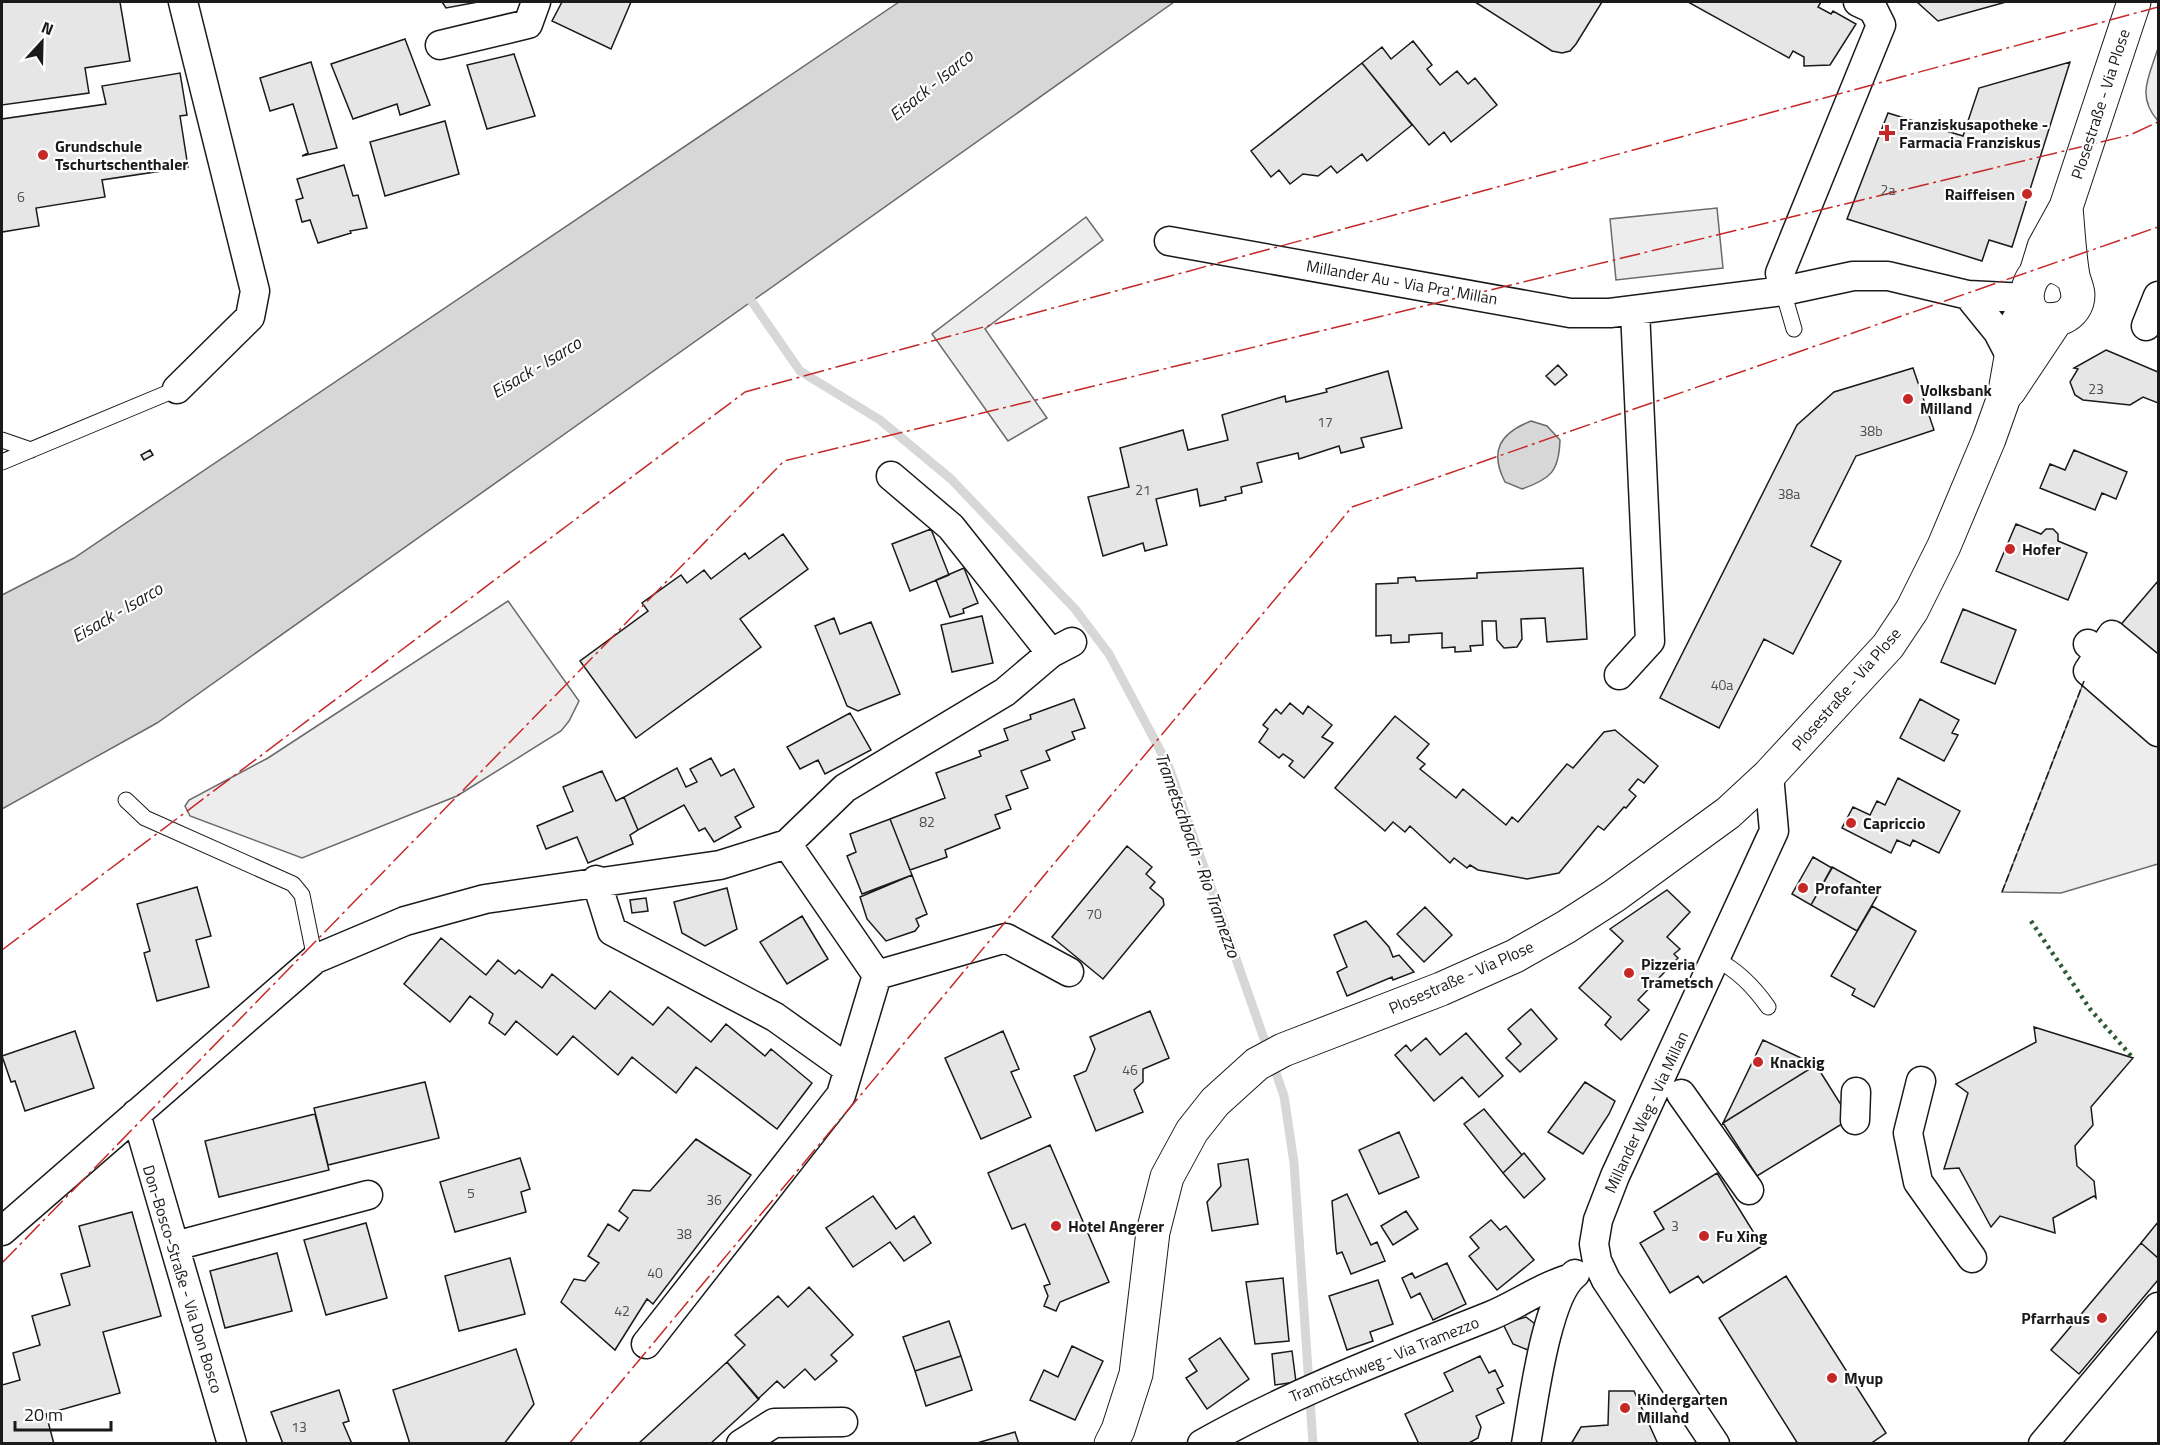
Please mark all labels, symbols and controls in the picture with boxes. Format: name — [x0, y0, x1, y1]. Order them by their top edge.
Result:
north arrow — [12, 12, 72, 72]
text: N — [38, 15, 57, 41]
street label: Plosestraße - Via Plose — [2064, 26, 2136, 182]
water label: Eisack - Isarco — [883, 42, 980, 127]
place label: Franziskusapotheke - Farmacia Franziskus — [1899, 112, 2048, 154]
marker: Franziskusapotheke - Farmacia Franziskus — [1880, 126, 1894, 140]
place label: Grundschule Tschurtschenthaler — [55, 134, 188, 176]
marker: Grundschule Tschurtschenthaler — [36, 148, 50, 162]
house number: 2a — [1881, 179, 1895, 200]
place label: Raiffeisen — [1945, 182, 2015, 206]
house number: 6 — [17, 186, 25, 207]
marker: Raiffeisen — [2020, 187, 2034, 201]
street label: Millander Au - Via Pra' Millan — [1305, 253, 1499, 311]
water label: Eisack - Isarco — [486, 329, 587, 405]
place label: Volksbank Milland — [1920, 378, 1993, 420]
house number: 23 — [2088, 378, 2104, 399]
marker: Volksbank Milland — [1901, 392, 1915, 406]
house number: 17 — [1317, 411, 1333, 432]
house number: 38b — [1859, 420, 1883, 441]
house number: 21 — [1135, 479, 1151, 500]
house number: 38a — [1778, 483, 1800, 504]
place label: Hofer — [2022, 537, 2061, 561]
marker: Hofer — [2003, 542, 2017, 556]
water label: Eisack - Isarco — [66, 574, 169, 649]
street label: Plosestraße - Via Plose — [1786, 622, 1906, 756]
house number: 40a — [1711, 674, 1733, 695]
water label: Trametschbach - Rio Tramezzo — [1148, 749, 1248, 962]
house number: 82 — [919, 811, 935, 832]
place label: Capriccio — [1863, 811, 1926, 835]
marker: Capriccio — [1844, 816, 1858, 830]
place label: Profanter — [1815, 876, 1882, 900]
marker: Profanter — [1796, 881, 1810, 895]
house number: 70 — [1086, 903, 1102, 924]
street label: Plosestraße - Via Plose — [1385, 934, 1537, 1020]
place label: Pizzeria Trametsch — [1641, 952, 1714, 994]
marker: Pizzeria Trametsch — [1622, 966, 1636, 980]
street label: Millander Weg - Via Millan — [1598, 1027, 1694, 1197]
place label: Knackig — [1770, 1050, 1825, 1074]
marker: Knackig — [1751, 1055, 1765, 1069]
house number: 46 — [1122, 1059, 1138, 1080]
street label: Don-Bosco-Straße - Via Don Bosco — [137, 1162, 229, 1396]
house number: 5 — [467, 1182, 475, 1203]
house number: 36 — [706, 1189, 722, 1210]
place label: Hotel Angerer — [1068, 1214, 1164, 1238]
house number: 3 — [1671, 1215, 1679, 1236]
marker: Hotel Angerer — [1049, 1219, 1063, 1233]
house number: 38 — [676, 1223, 692, 1244]
place label: Fu Xing — [1716, 1224, 1768, 1248]
marker: Fu Xing — [1697, 1229, 1711, 1243]
house number: 40 — [647, 1262, 663, 1283]
house number: 42 — [614, 1300, 630, 1321]
place label: Pfarrhaus — [2021, 1306, 2090, 1330]
street label: Tramötschweg - Via Tramezzo — [1286, 1310, 1482, 1408]
marker: Pfarrhaus — [2095, 1311, 2109, 1325]
place label: Myup — [1844, 1366, 1884, 1390]
marker: Myup — [1825, 1371, 1839, 1385]
place label: Kindergarten Milland — [1637, 1387, 1728, 1429]
scale bar — [15, 1394, 111, 1432]
text: 20 m — [24, 1401, 63, 1428]
marker: Kindergarten Milland — [1618, 1401, 1632, 1415]
house number: 13 — [291, 1416, 307, 1437]

